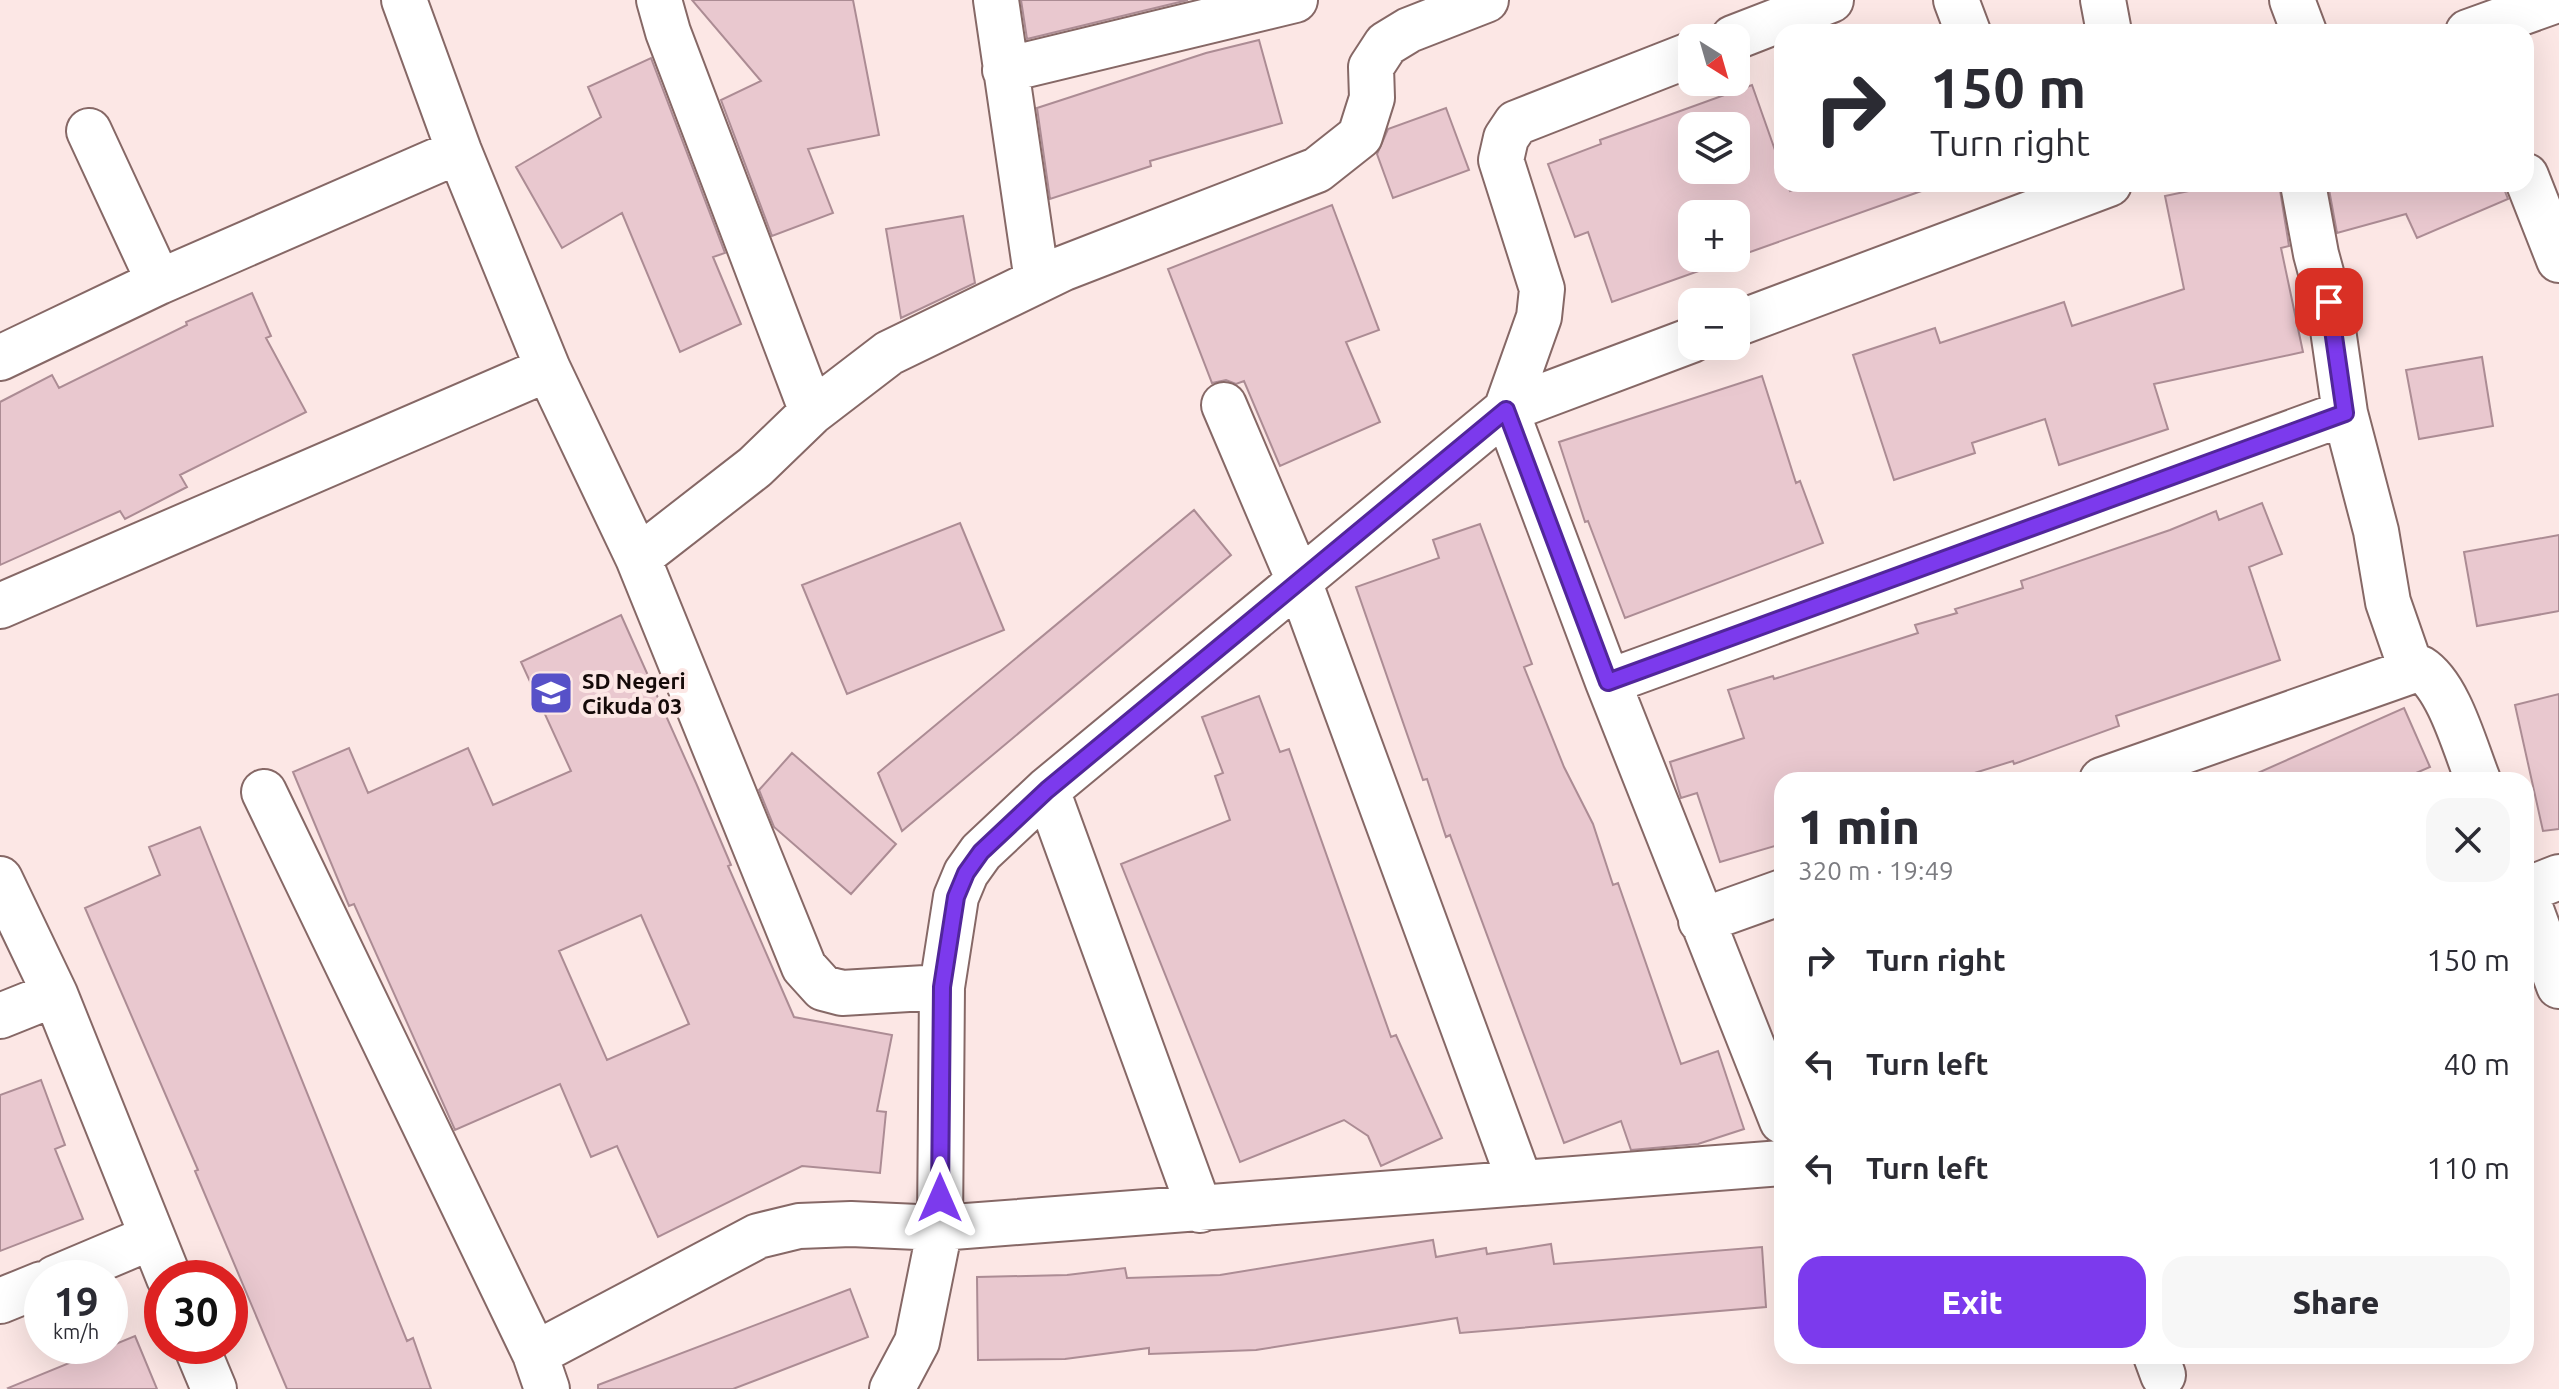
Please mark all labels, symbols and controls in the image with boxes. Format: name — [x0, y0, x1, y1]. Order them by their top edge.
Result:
north arrow — [1678, 24, 1750, 96]
map controls — [1678, 24, 1750, 360]
icon: right — [1798, 56, 1902, 160]
text: 150 m — [1930, 56, 2086, 119]
button: layers — [1678, 112, 1750, 184]
text: Turn right — [1930, 122, 2090, 163]
button: + — [1678, 200, 1750, 272]
pin — [2295, 268, 2363, 336]
icon: arrive — [2307, 280, 2351, 324]
button: − — [1678, 288, 1750, 360]
place label: SD Negeri Cikuda 03 — [582, 668, 686, 718]
school or university icon: SD Negeri Cikuda 03 — [527, 669, 575, 717]
button: close — [2426, 798, 2510, 882]
text: 1 min — [1798, 799, 1920, 853]
text: 320 m · 19:49 — [1798, 856, 1954, 885]
icon: right — [1798, 938, 1842, 982]
text: Turn right — [1866, 943, 2006, 977]
text: 150 m — [2426, 943, 2510, 977]
icon: left — [1798, 1042, 1842, 1086]
text: Turn left — [1866, 1047, 1988, 1081]
text: 40 m — [2443, 1047, 2510, 1081]
icon: left — [1798, 1146, 1842, 1190]
text: Turn left — [1866, 1151, 1988, 1185]
text: 110 m — [2426, 1151, 2510, 1185]
position arrow — [898, 1156, 982, 1240]
button: Exit — [1798, 1256, 2146, 1348]
button: Share — [2162, 1256, 2510, 1348]
speed limit sign: 30 — [144, 1260, 248, 1364]
text: 19 — [53, 1279, 99, 1324]
text: km/h — [53, 1320, 99, 1343]

